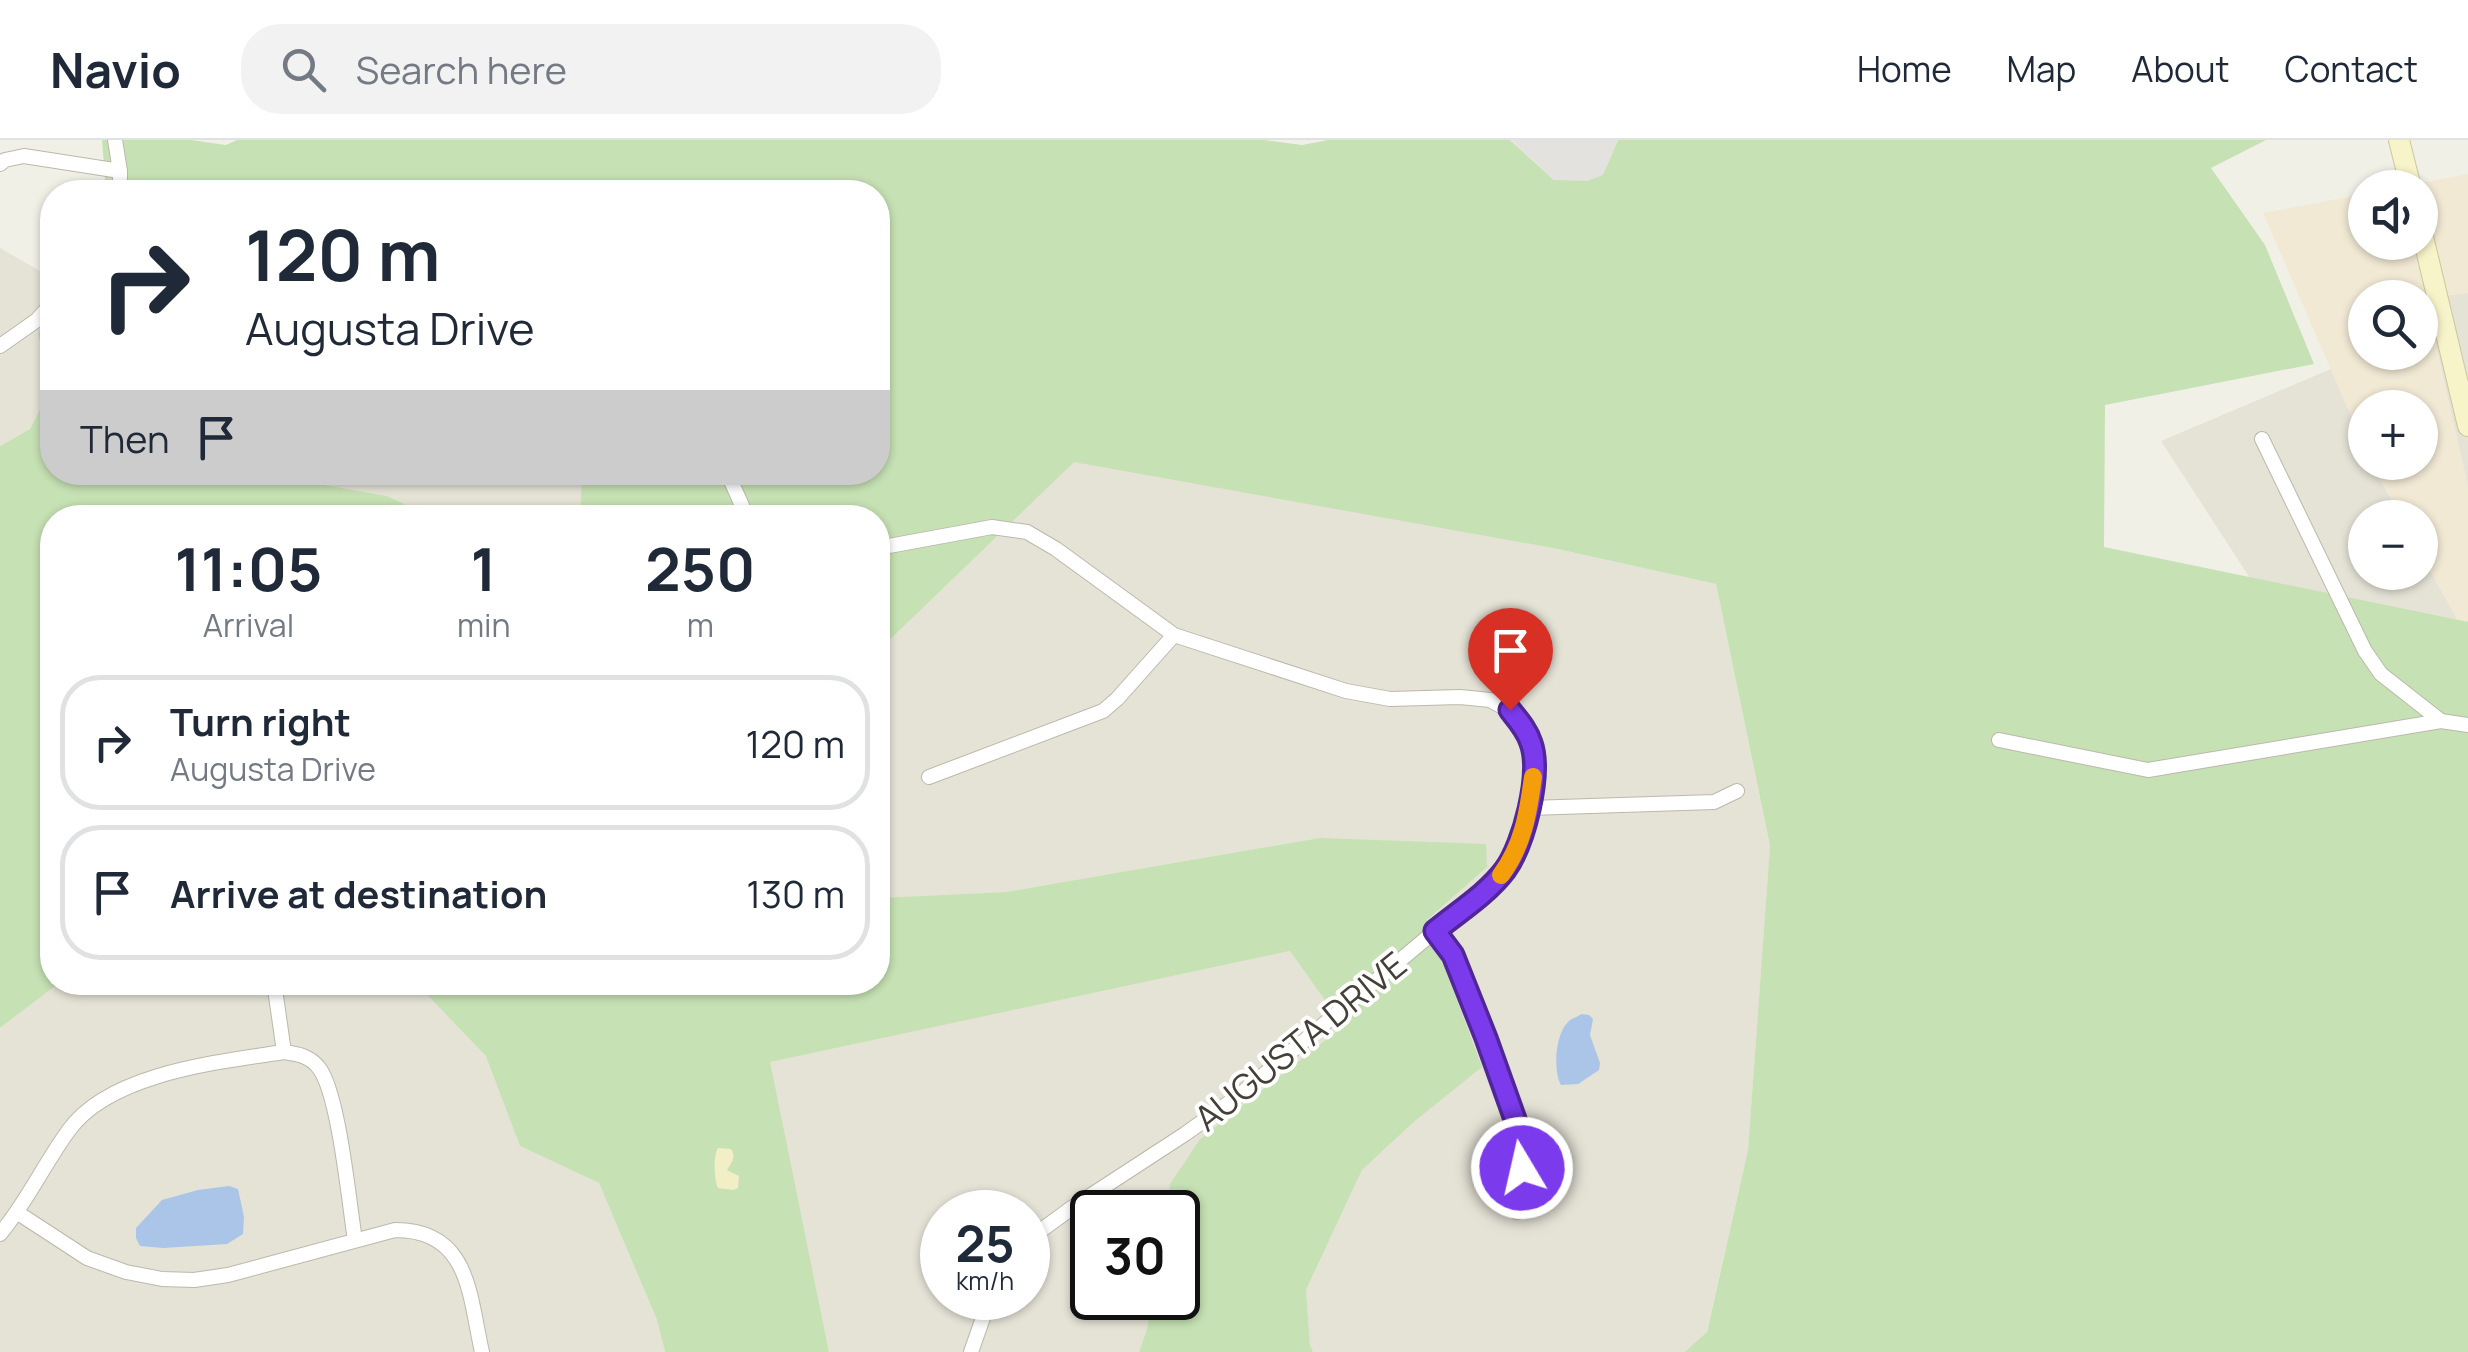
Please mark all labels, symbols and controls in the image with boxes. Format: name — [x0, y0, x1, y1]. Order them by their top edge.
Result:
search box — [241, 24, 941, 114]
text: Navio — [50, 37, 181, 102]
icon: search — [276, 42, 331, 97]
text: Search here — [356, 43, 567, 95]
text: Home — [1857, 45, 1952, 93]
text: Map — [2007, 45, 2076, 93]
text: About — [2131, 45, 2230, 93]
text: Contact — [2285, 45, 2418, 93]
map controls — [2348, 170, 2438, 590]
button: sound — [2348, 170, 2438, 260]
text: 120 m — [245, 206, 440, 302]
icon: right — [80, 220, 210, 350]
button: search — [2348, 280, 2438, 370]
text: Augusta Drive — [245, 297, 534, 359]
button: + — [2348, 390, 2438, 480]
icon: arrive — [189, 410, 244, 465]
text: Then — [80, 412, 169, 464]
button: − — [2348, 500, 2438, 590]
text: 11:05 — [175, 527, 322, 609]
text: 1 — [471, 527, 497, 609]
text: 250 — [645, 527, 755, 609]
text: Arrival — [203, 603, 294, 647]
text: min — [457, 603, 511, 647]
text: m — [687, 603, 714, 647]
pin — [1468, 608, 1553, 711]
icon: arrive — [1483, 623, 1538, 678]
text: Turn right — [170, 695, 351, 747]
icon: right — [85, 715, 140, 770]
text: 120 m — [746, 717, 845, 769]
text: Augusta Drive — [170, 747, 376, 791]
icon: arrive — [85, 865, 140, 920]
text: Arrive at destination — [170, 867, 547, 919]
text: 130 m — [746, 867, 845, 919]
street label: AUGUSTA DRIVE — [1184, 941, 1416, 1141]
position arrow — [1470, 1116, 1574, 1220]
speed limit sign: 30 — [1070, 1190, 1200, 1320]
text: 25 — [955, 1209, 1015, 1277]
text: km/h — [956, 1263, 1014, 1298]

